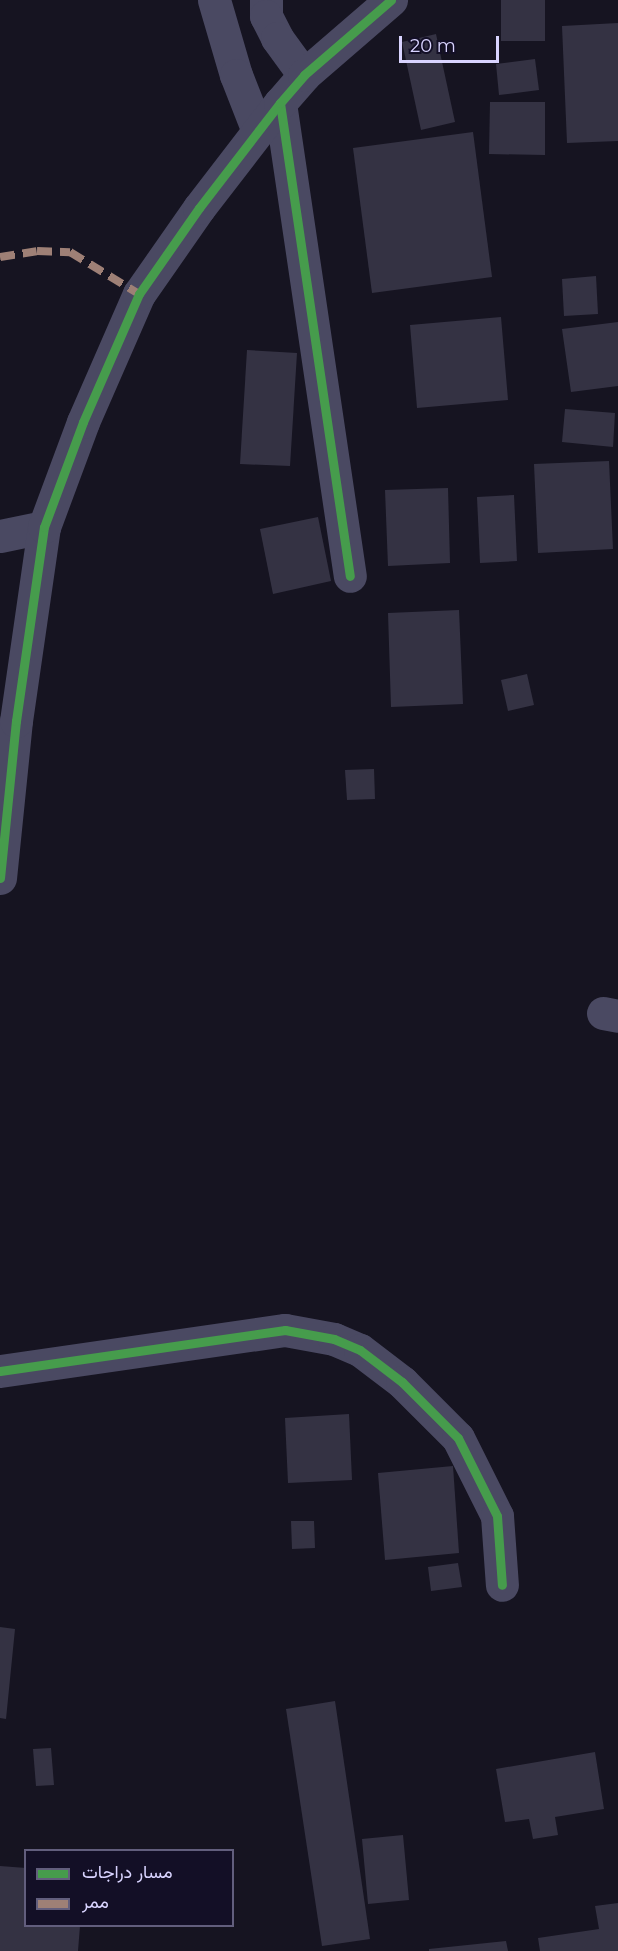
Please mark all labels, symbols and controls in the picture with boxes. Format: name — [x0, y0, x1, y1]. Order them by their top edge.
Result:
scale bar — [402, 24, 502, 62]
text: 20 m — [410, 35, 456, 57]
legend — [24, 1849, 234, 1927]
text: مسار دراجات — [82, 1861, 173, 1883]
text: ممر — [82, 1891, 109, 1913]

